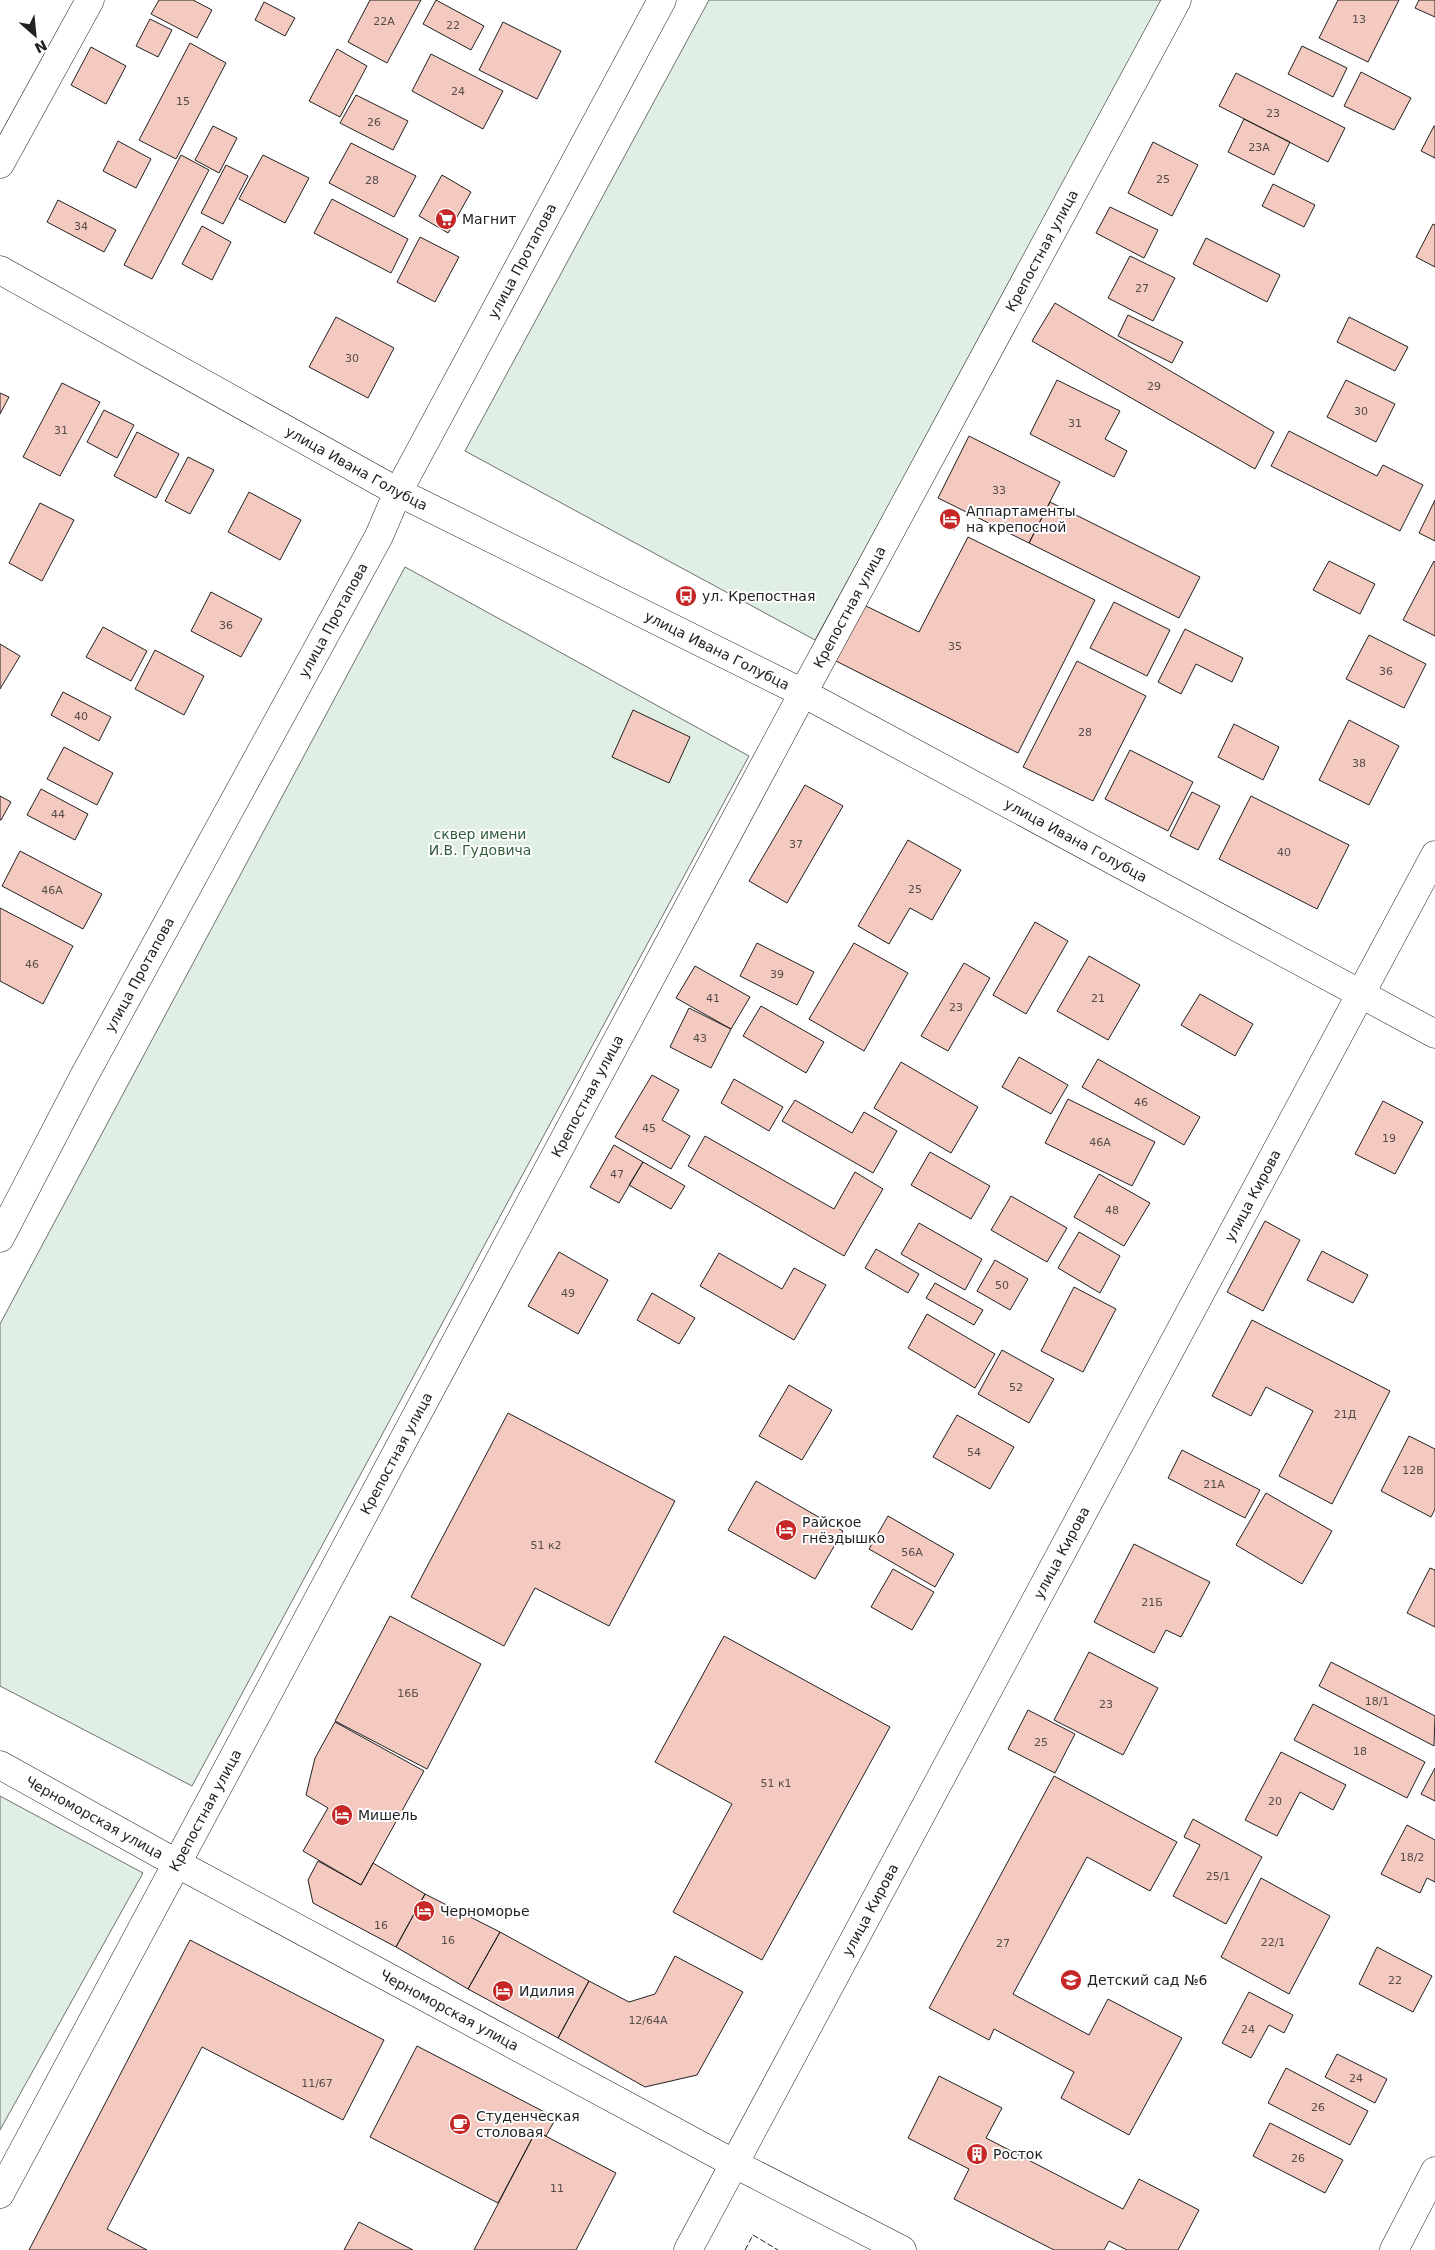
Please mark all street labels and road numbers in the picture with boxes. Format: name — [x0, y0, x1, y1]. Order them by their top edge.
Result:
street label: Крепостная улица — [1002, 187, 1081, 314]
street label: улица Протапова — [485, 201, 559, 321]
street label: улица Ивана Голубца — [283, 423, 430, 513]
street label: Крепостная улица — [810, 543, 889, 671]
street label: улица Протапова — [295, 560, 371, 680]
street label: улица Ивана Голубца — [642, 608, 792, 693]
street label: улица Ивана Голубца — [1002, 795, 1150, 885]
street label: улица Протапова — [102, 915, 177, 1035]
street label: Крепостная улица — [548, 1032, 626, 1160]
street label: улица Кирова — [1221, 1147, 1284, 1245]
street label: Крепостная улица — [357, 1390, 435, 1517]
street label: улица Кирова — [1030, 1504, 1093, 1602]
street label: Крепостная улица — [166, 1747, 244, 1874]
street label: Черноморская улица — [23, 1773, 166, 1862]
street label: улица Кирова — [839, 1861, 901, 1959]
street label: Черноморская улица — [377, 1966, 521, 2054]

